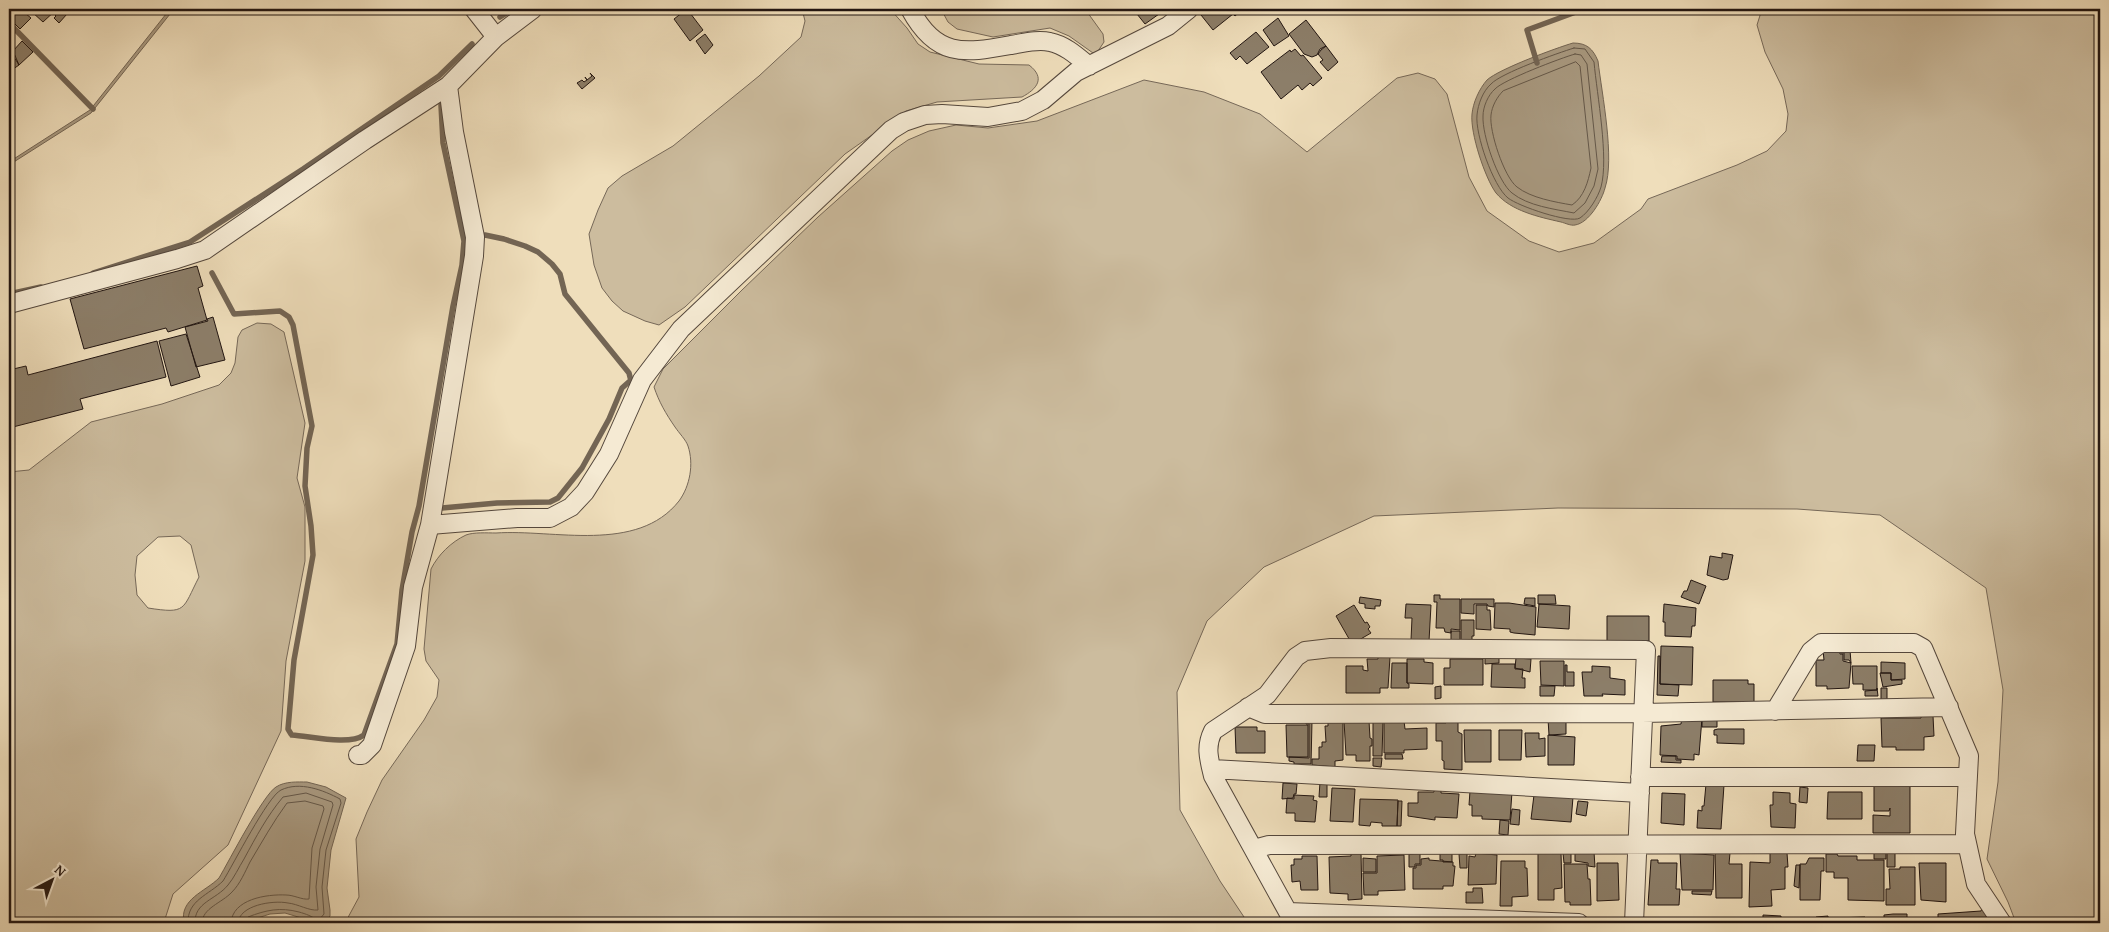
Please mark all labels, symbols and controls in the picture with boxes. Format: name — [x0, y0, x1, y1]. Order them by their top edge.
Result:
north arrow — [28, 854, 78, 904]
text: N — [50, 860, 71, 881]

